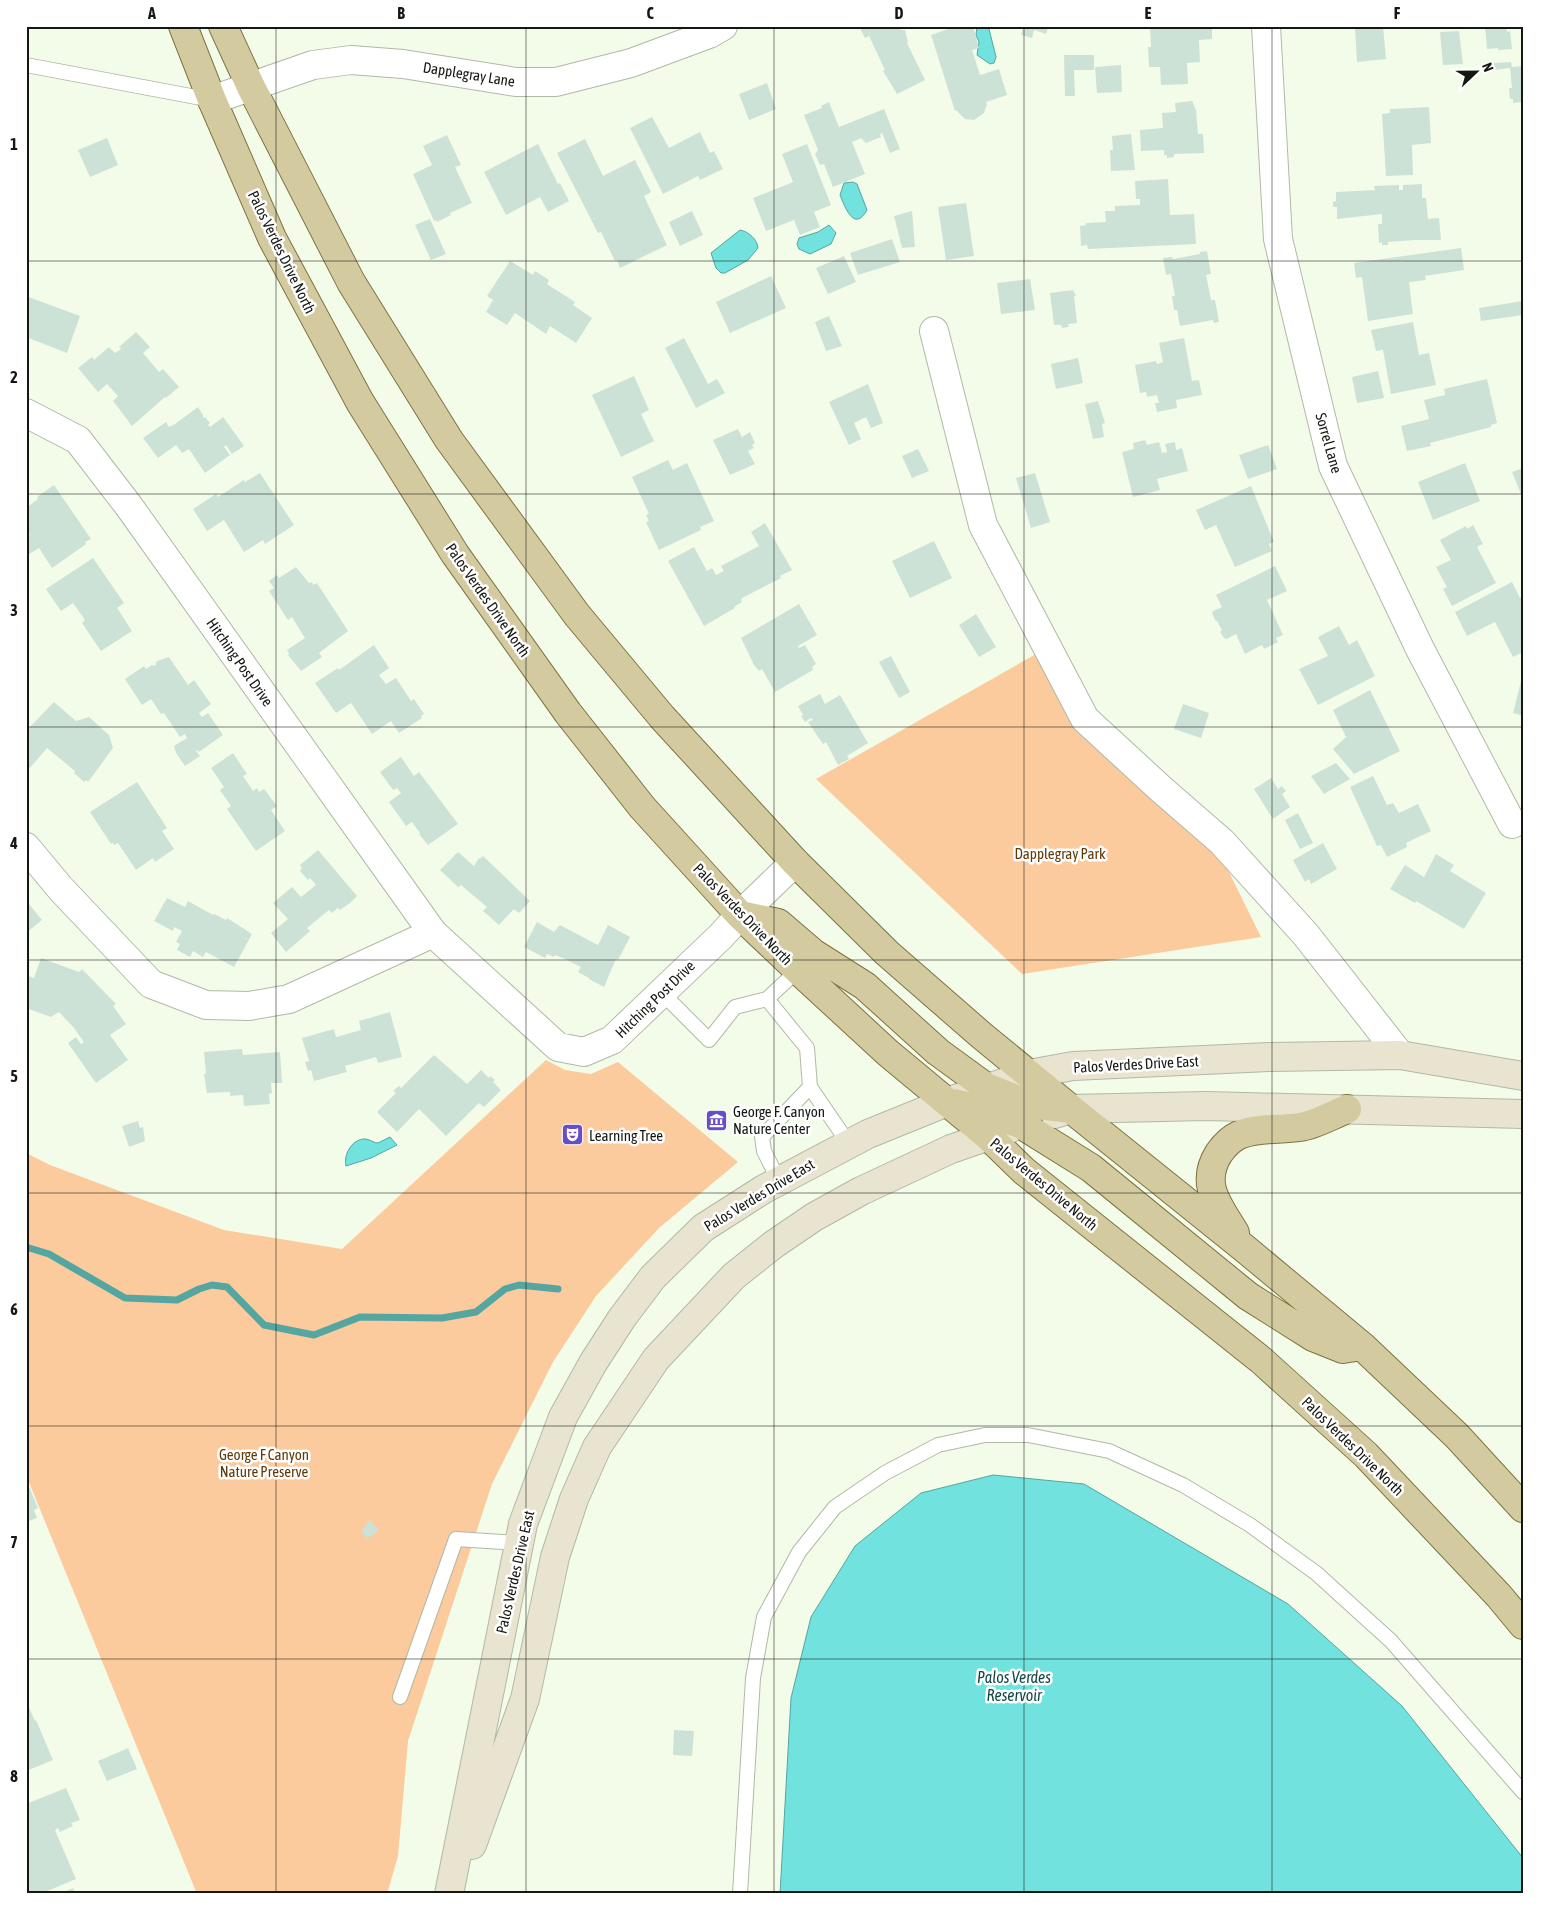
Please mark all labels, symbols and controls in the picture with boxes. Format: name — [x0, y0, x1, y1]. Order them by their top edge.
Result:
text: A — [147, 4, 156, 22]
text: B — [397, 4, 405, 22]
text: C — [646, 4, 654, 22]
text: D — [895, 4, 904, 22]
text: E — [1145, 4, 1152, 22]
text: F — [1394, 4, 1401, 22]
north arrow — [1452, 48, 1502, 98]
street label: Dapplegray Lane — [422, 58, 516, 90]
text: N — [1479, 60, 1497, 74]
text: 1 — [10, 135, 18, 153]
street label: Palos Verdes Drive North — [245, 188, 319, 316]
text: 2 — [10, 368, 18, 386]
street label: Sorrel Lane — [1312, 411, 1346, 475]
street label: Palos Verdes Drive North — [442, 540, 534, 660]
text: 3 — [10, 601, 18, 619]
street label: Hitching Post Drive — [203, 615, 277, 709]
text: 4 — [9, 834, 18, 852]
park label: Dapplegray Park — [1014, 845, 1106, 862]
street label: Palos Verdes Drive North — [690, 860, 796, 968]
street label: Hitching Post Drive — [612, 957, 698, 1041]
street label: Palos Verdes Drive East — [1073, 1052, 1199, 1076]
text: 5 — [10, 1067, 18, 1085]
place label: George F. Canyon Nature Center — [733, 1103, 825, 1137]
museum icon: George F. Canyon Nature Center — [705, 1108, 729, 1132]
theatre icon: Learning Tree — [561, 1123, 585, 1147]
place label: Learning Tree — [589, 1127, 663, 1144]
street label: Palos Verdes Drive North — [987, 1134, 1101, 1234]
street label: Palos Verdes Drive East — [701, 1155, 817, 1235]
text: 6 — [10, 1300, 18, 1318]
street label: Palos Verdes Drive North — [1299, 1393, 1407, 1499]
park label: George F Canyon Nature Preserve — [219, 1446, 309, 1480]
street label: Palos Verdes Drive East — [493, 1509, 537, 1635]
text: 7 — [10, 1533, 18, 1551]
water label: Palos Verdes Reservoir — [977, 1668, 1051, 1704]
text: 8 — [10, 1767, 18, 1785]

